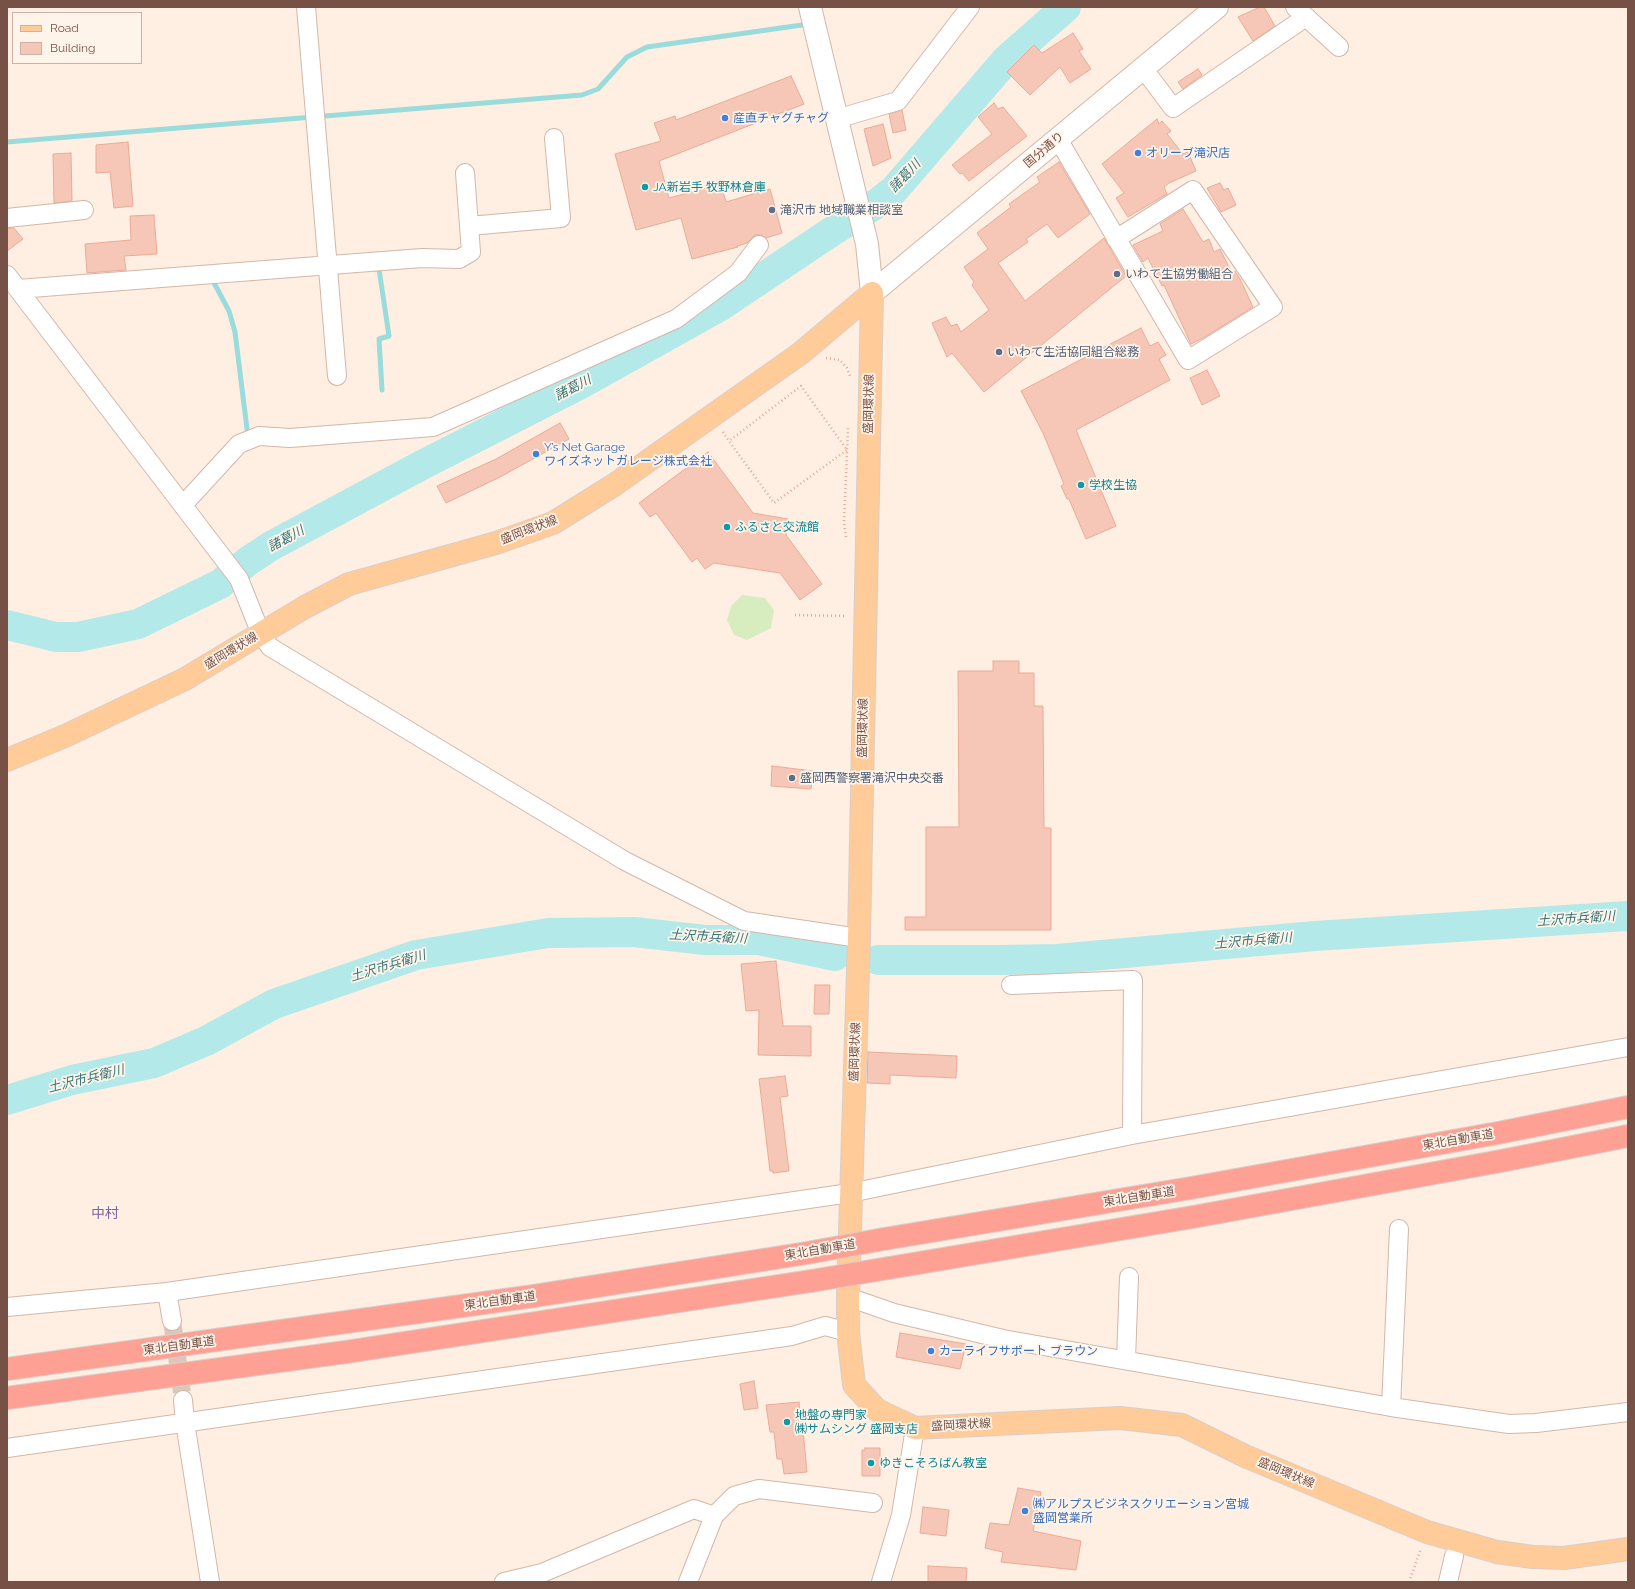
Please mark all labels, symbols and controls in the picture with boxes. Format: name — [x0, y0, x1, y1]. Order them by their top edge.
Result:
legend — [12, 12, 142, 64]
text: Road — [50, 21, 79, 35]
text: Building — [50, 41, 96, 55]
place label: 産直チャグチャグ — [733, 111, 829, 125]
marker: 産直チャグチャグ — [720, 113, 730, 123]
street label: 国分通り — [1021, 129, 1067, 171]
place label: オリーブ滝沢店 — [1146, 146, 1230, 160]
marker: オリーブ滝沢店 — [1133, 148, 1143, 158]
water label: 諸葛川 — [886, 156, 924, 196]
place label: JA新岩手 牧野林倉庫 — [653, 180, 766, 194]
marker: JA新岩手 牧野林倉庫 — [640, 182, 650, 192]
place label: 滝沢市 地域職業相談室 — [780, 203, 903, 217]
marker: 滝沢市 地域職業相談室 — [767, 205, 777, 215]
place label: いわて生協労働組合 — [1125, 267, 1233, 281]
marker: いわて生協労働組合 — [1112, 269, 1122, 279]
place label: いわて生活協同組合総務 — [1007, 345, 1139, 359]
marker: いわて生活協同組合総務 — [994, 347, 1004, 357]
water label: 諸葛川 — [552, 372, 594, 404]
street label: 盛岡環状線 — [861, 374, 877, 434]
place label: Y’s Net Garage ワイズネットガレージ株式会社 — [544, 440, 712, 468]
marker: Y’s Net Garage ワイズネットガレージ株式会社 — [531, 449, 541, 459]
place label: 学校生協 — [1089, 478, 1137, 492]
marker: 学校生協 — [1076, 480, 1086, 490]
street label: 盛岡環状線 — [498, 513, 560, 547]
place label: ふるさと交流館 — [735, 520, 819, 534]
marker: ふるさと交流館 — [722, 522, 732, 532]
water label: 諸葛川 — [265, 523, 307, 555]
street label: 盛岡環状線 — [202, 629, 260, 673]
street label: 盛岡環状線 — [855, 698, 871, 758]
place label: 盛岡西警察署滝沢中央交番 — [800, 771, 944, 785]
marker: 盛岡西警察署滝沢中央交番 — [787, 773, 797, 783]
water label: 土沢市兵衛川 — [1537, 908, 1615, 930]
water label: 土沢市兵衛川 — [669, 927, 747, 947]
water label: 土沢市兵衛川 — [1213, 930, 1293, 952]
water label: 土沢市兵衛川 — [348, 947, 428, 985]
street label: 盛岡環状線 — [847, 1022, 863, 1082]
water label: 土沢市兵衛川 — [46, 1062, 126, 1096]
street label: 東北自動車道 — [1421, 1127, 1495, 1153]
street label: 東北自動車道 — [1102, 1184, 1176, 1210]
district label: 中村 — [91, 1206, 119, 1222]
street label: 東北自動車道 — [783, 1237, 857, 1263]
street label: 東北自動車道 — [463, 1289, 537, 1313]
street label: 東北自動車道 — [142, 1334, 216, 1358]
place label: カーライフサポート ブラウン — [939, 1344, 1098, 1358]
marker: カーライフサポート ブラウン — [926, 1346, 936, 1356]
place label: 地盤の専門家 ㈱サムシング 盛岡支店 — [795, 1408, 918, 1436]
street label: 盛岡環状線 — [931, 1416, 991, 1434]
marker: 地盤の専門家 ㈱サムシング 盛岡支店 — [782, 1417, 792, 1427]
street label: 盛岡環状線 — [1256, 1455, 1316, 1491]
place label: ゆきこそろばん教室 — [879, 1456, 987, 1470]
marker: ゆきこそろばん教室 — [866, 1458, 876, 1468]
place label: ㈱アルプスビジネスクリエーション宮城 盛岡営業所 — [1033, 1497, 1249, 1525]
marker: ㈱アルプスビジネスクリエーション宮城 盛岡営業所 — [1020, 1506, 1030, 1516]

